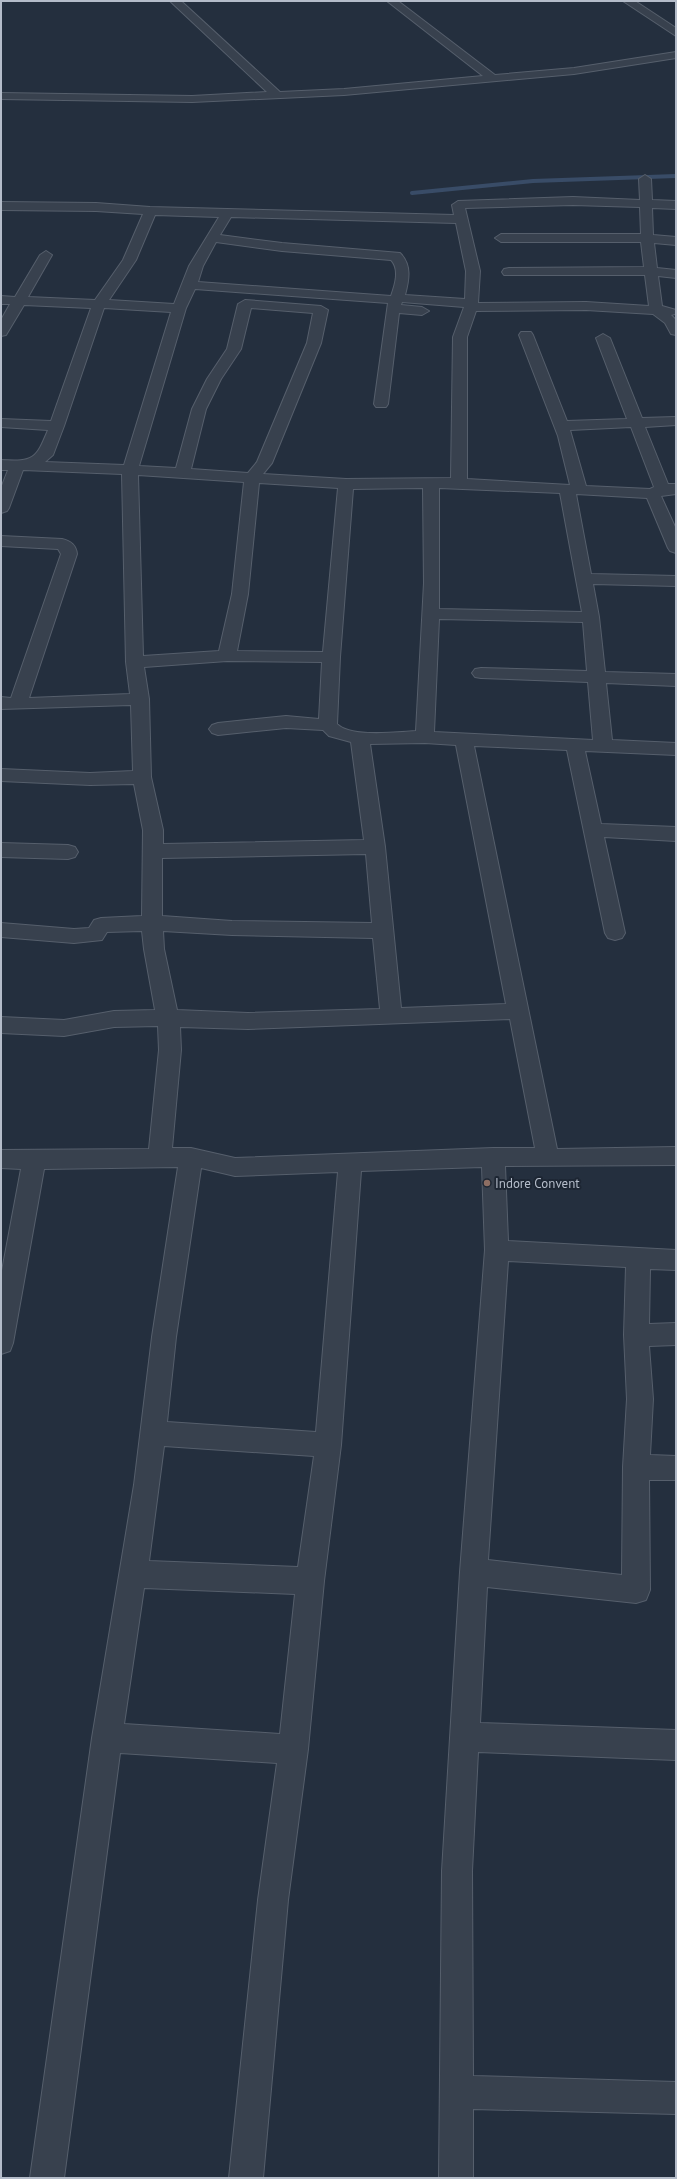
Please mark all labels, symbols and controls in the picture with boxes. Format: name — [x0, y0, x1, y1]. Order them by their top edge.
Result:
place label: Indore Convent — [495, 1175, 580, 1192]
marker: Indore Convent — [482, 1178, 492, 1188]

